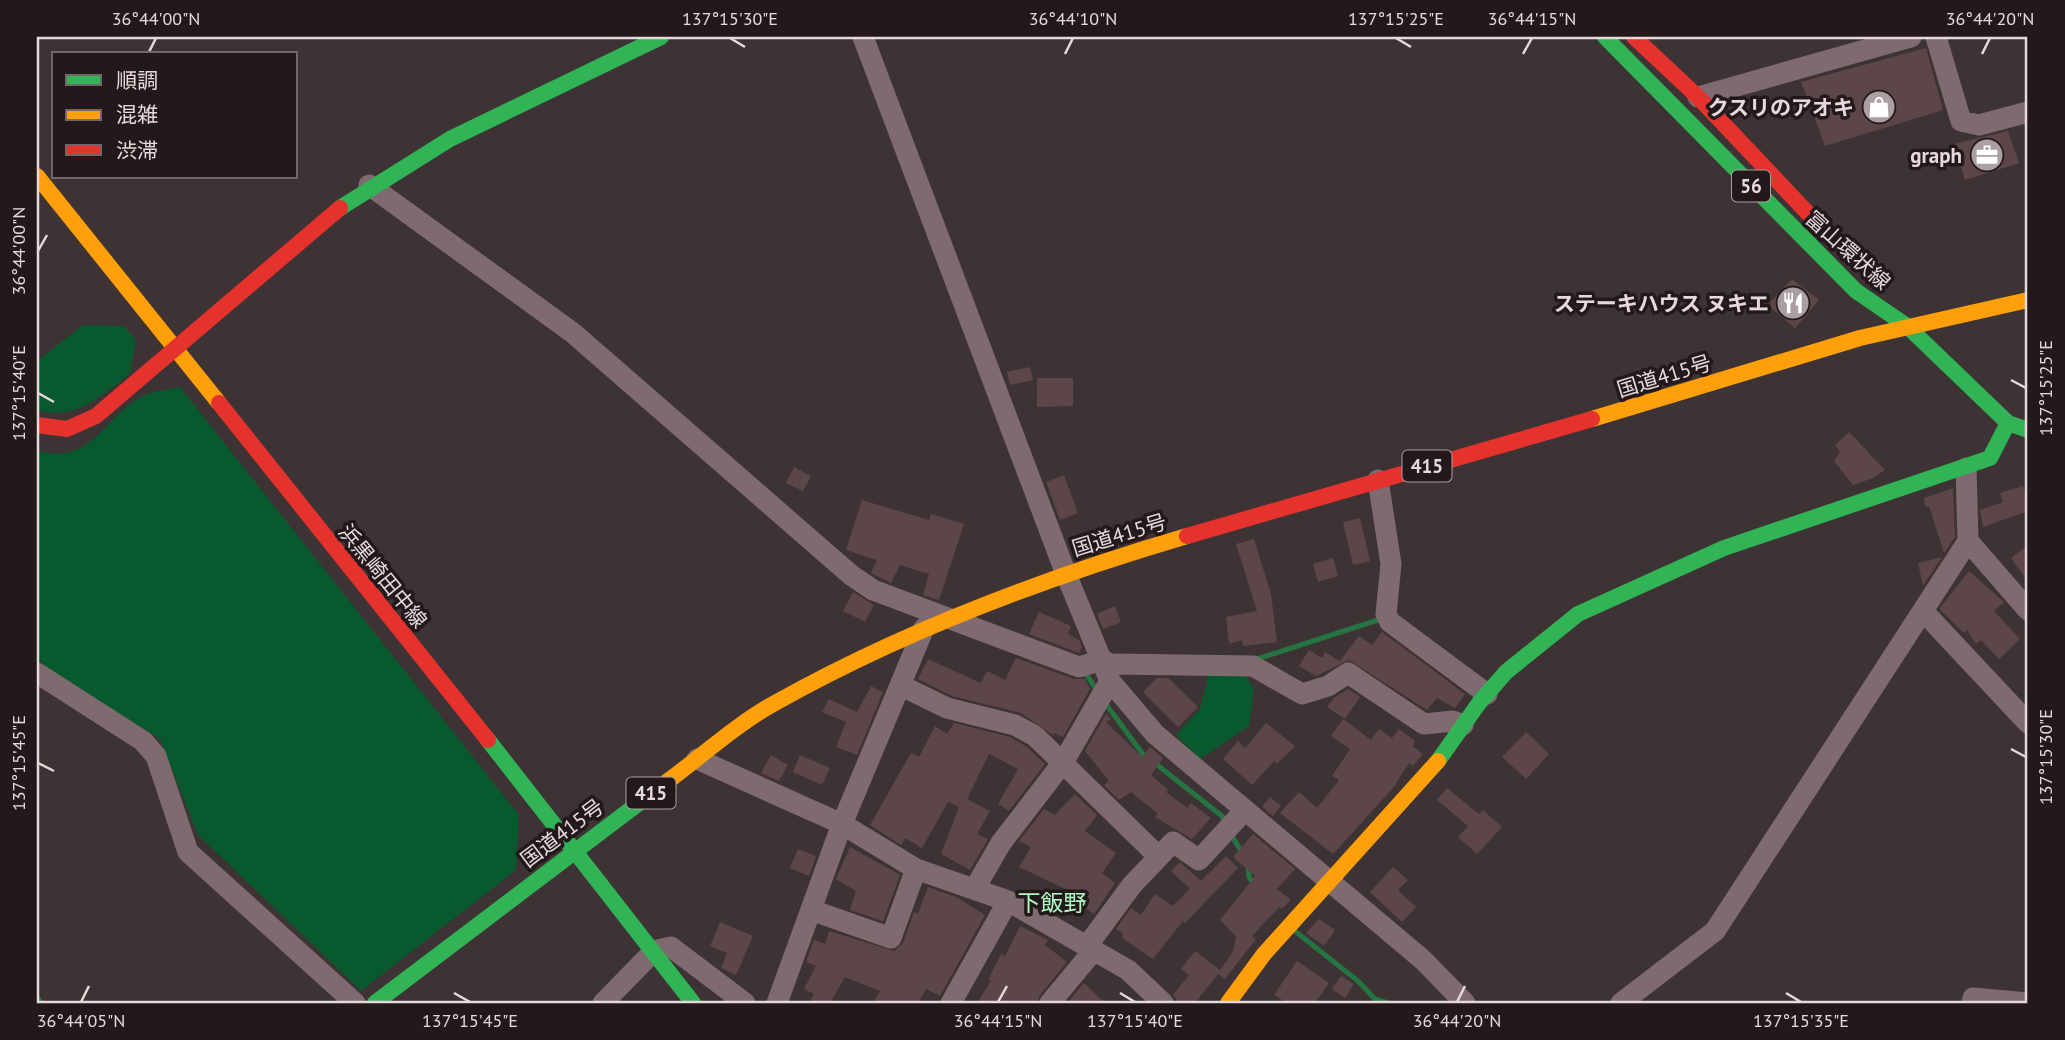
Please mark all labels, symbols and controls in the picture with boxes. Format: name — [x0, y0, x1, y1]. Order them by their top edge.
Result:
text: 36°44'00"N — [112, 7, 200, 30]
text: 137°15'30"E — [682, 7, 778, 30]
text: 36°44'10"N — [1029, 7, 1117, 30]
text: 137°15'25"E — [1348, 7, 1444, 30]
text: 36°44'15"N — [1488, 7, 1576, 30]
text: 36°44'20"N — [1946, 7, 2034, 30]
legend — [52, 52, 298, 178]
text: 順調 — [116, 67, 158, 94]
shop icon: クスリのアオキ — [1860, 88, 1898, 126]
place label: クスリのアオキ — [1708, 94, 1854, 121]
text: 混雑 — [116, 101, 158, 128]
office icon: graph — [1968, 136, 2006, 174]
text: 渋滞 — [116, 137, 158, 164]
place label: graph — [1910, 142, 1962, 169]
road number: 56 — [1732, 170, 1770, 202]
street label: 富山環状線 — [1800, 205, 1896, 295]
text: 36°44'00"N — [7, 207, 30, 295]
restaurant icon: ステーキハウス ヌキエ — [1774, 284, 1812, 322]
place label: ステーキハウス ヌキエ — [1554, 290, 1769, 317]
text: 137°15'25"E — [2034, 340, 2057, 436]
text: 137°15'40"E — [7, 345, 30, 441]
street label: 国道415号 — [1614, 349, 1714, 403]
road number: 415 — [1402, 450, 1452, 481]
street label: 国道415号 — [1069, 508, 1169, 562]
street label: 浜黒崎田中線 — [333, 519, 433, 633]
text: 137°15'30"E — [2034, 709, 2057, 805]
text: 137°15'45"E — [7, 715, 30, 811]
road number: 415 — [626, 778, 676, 808]
street label: 国道415号 — [515, 793, 609, 873]
district label: 下飯野 — [1018, 888, 1087, 917]
text: 36°44'05"N — [37, 1009, 125, 1032]
text: 137°15'45"E — [422, 1009, 518, 1032]
text: 36°44'15"N — [954, 1009, 1042, 1032]
text: 137°15'40"E — [1087, 1009, 1183, 1032]
text: 36°44'20"N — [1413, 1009, 1501, 1032]
text: 137°15'35"E — [1753, 1009, 1849, 1032]

